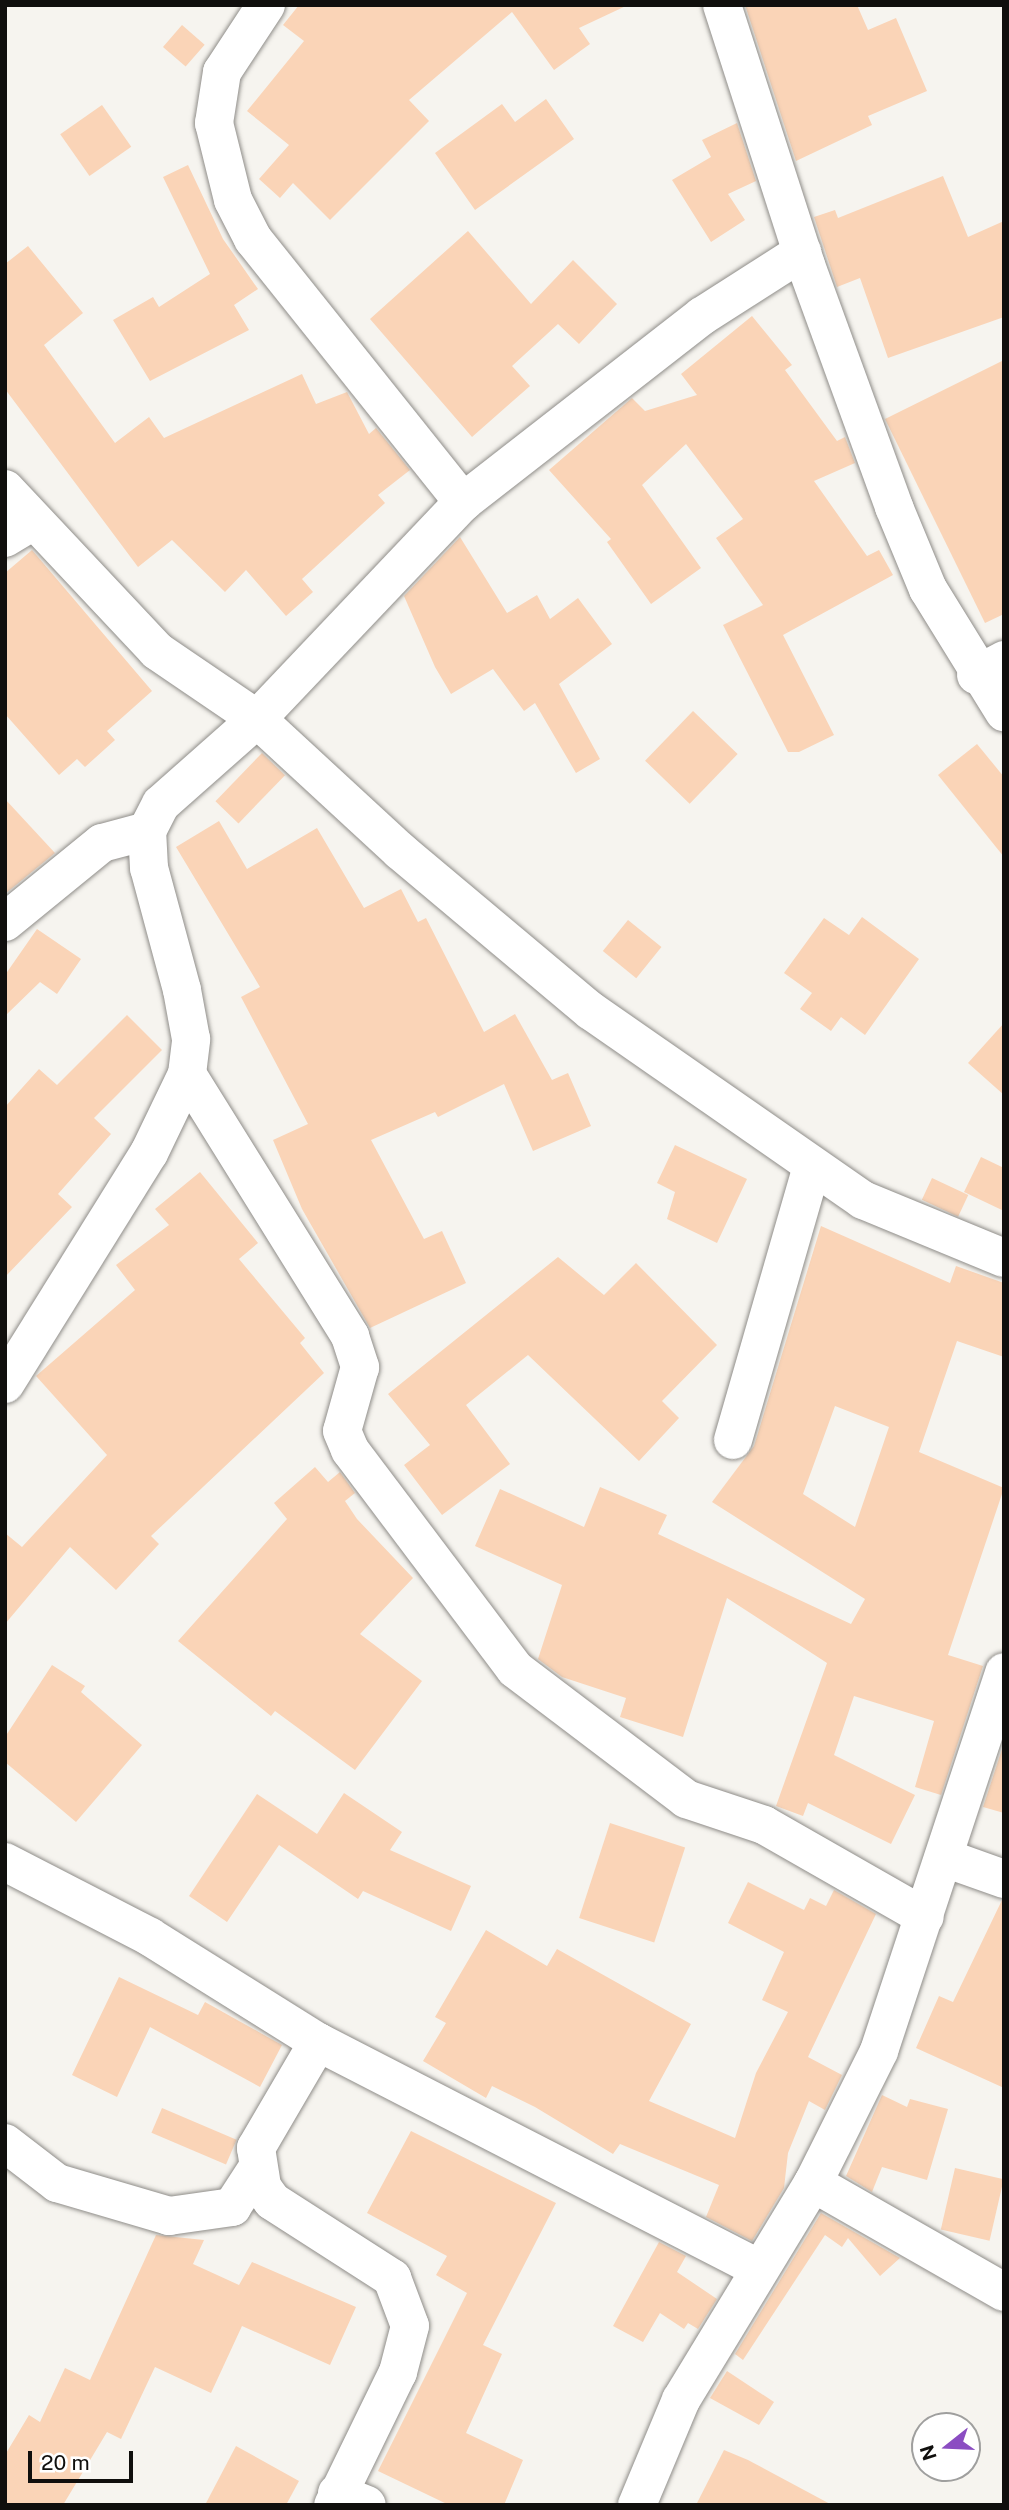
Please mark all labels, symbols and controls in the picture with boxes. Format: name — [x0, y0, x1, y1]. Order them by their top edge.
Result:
north arrow — [911, 2412, 981, 2482]
scale bar — [32, 2436, 136, 2480]
text: N — [915, 2442, 941, 2463]
text: 20 m — [41, 2450, 90, 2475]

